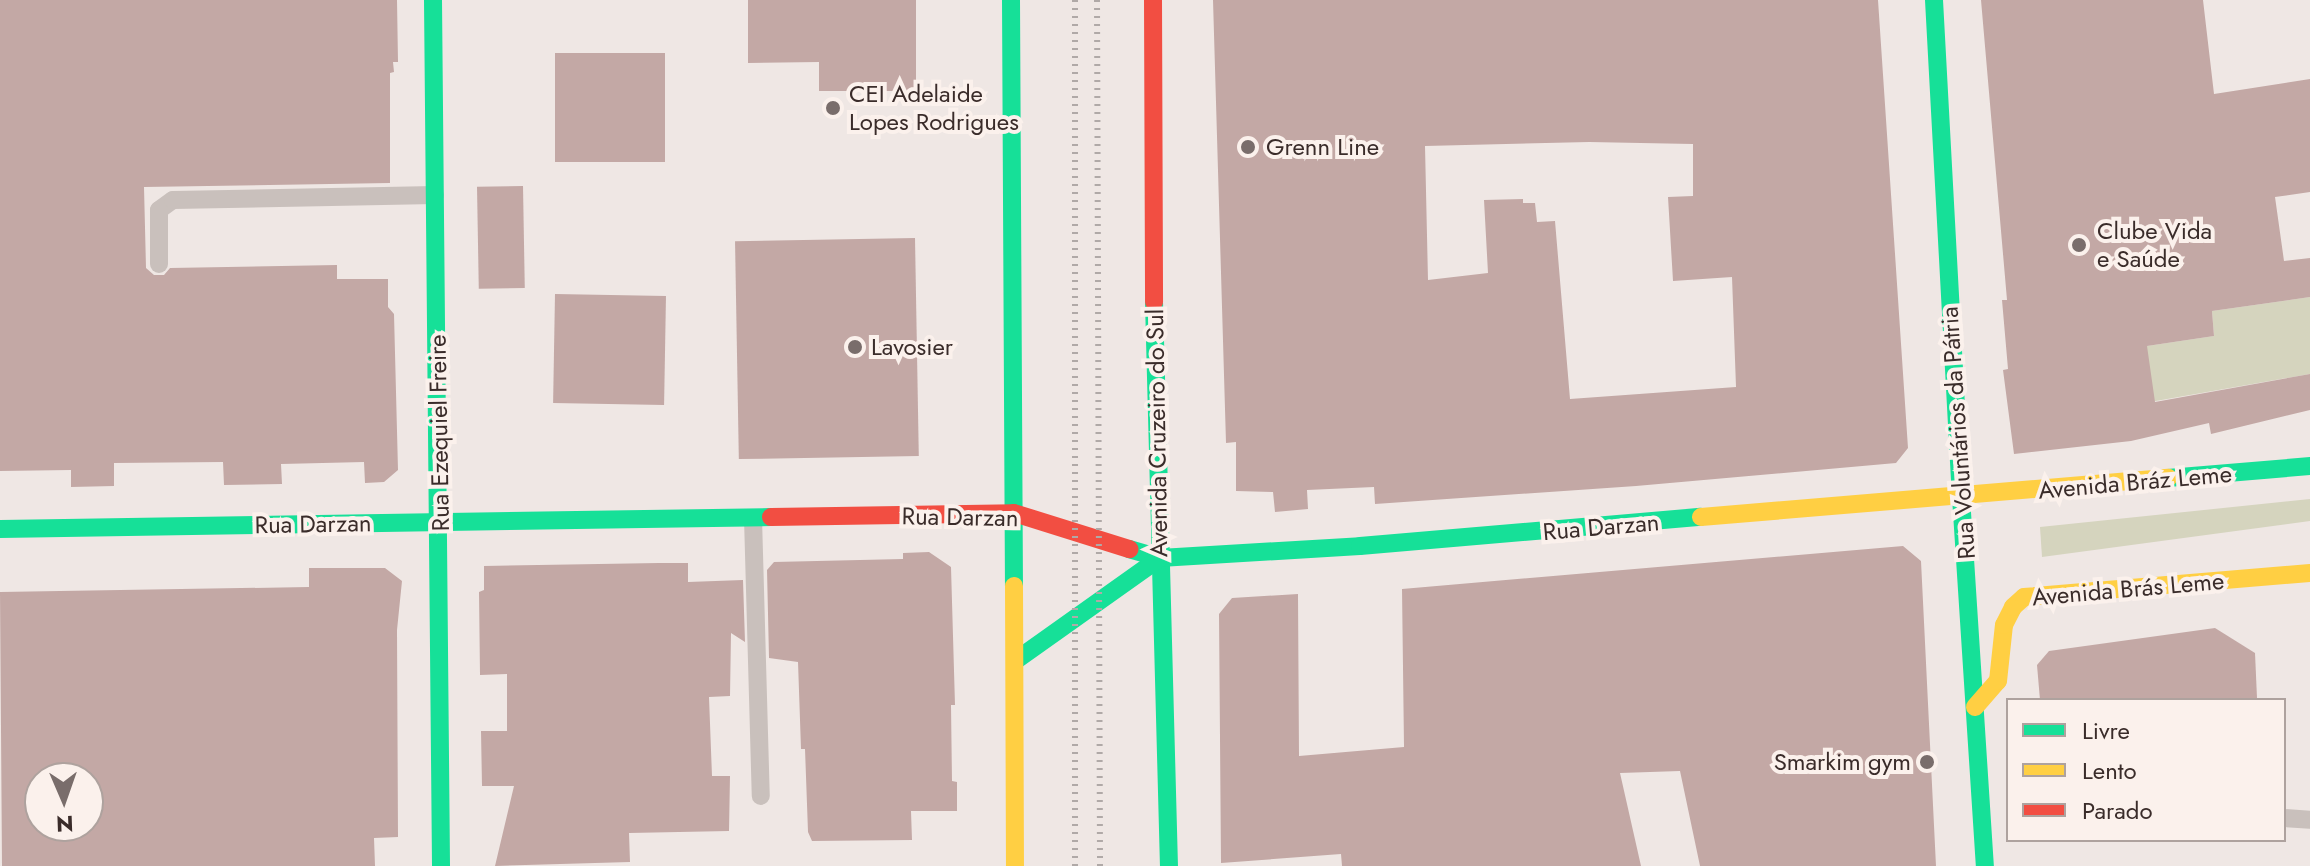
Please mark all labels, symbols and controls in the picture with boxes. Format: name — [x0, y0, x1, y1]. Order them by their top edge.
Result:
place label: CEI Adelaide Lopes Rodrigues — [849, 80, 1019, 136]
marker: CEI Adelaide Lopes Rodrigues — [824, 99, 842, 117]
place label: Grenn Line — [1266, 133, 1379, 161]
marker: Grenn Line — [1237, 136, 1259, 158]
place label: Clube Vida e Saúde — [2097, 217, 2212, 273]
marker: Clube Vida e Saúde — [2068, 234, 2090, 256]
street label: Rua Voluntários da Pátria — [1935, 306, 1981, 560]
street label: Avenida Cruzeiro do Sul — [1140, 309, 1174, 557]
place label: Lavosier — [871, 333, 953, 361]
street label: Rua Ezequiel Freire — [423, 334, 455, 532]
marker: Lavosier — [846, 338, 864, 356]
street label: Avenida Bráz Leme — [2037, 459, 2233, 505]
street label: Rua Darzan — [901, 502, 1019, 532]
street label: Rua Darzan — [1542, 508, 1660, 546]
street label: Rua Darzan — [254, 509, 372, 539]
street label: Avenida Brás Leme — [2031, 566, 2225, 612]
legend — [2006, 698, 2286, 842]
text: Livre — [2082, 713, 2130, 748]
place label: Smarkim gym — [1774, 748, 1911, 776]
marker: Smarkim gym — [1918, 753, 1936, 771]
text: Lento — [2082, 753, 2137, 788]
north arrow — [24, 762, 104, 842]
text: Parado — [2082, 793, 2153, 828]
text: N — [55, 808, 74, 840]

